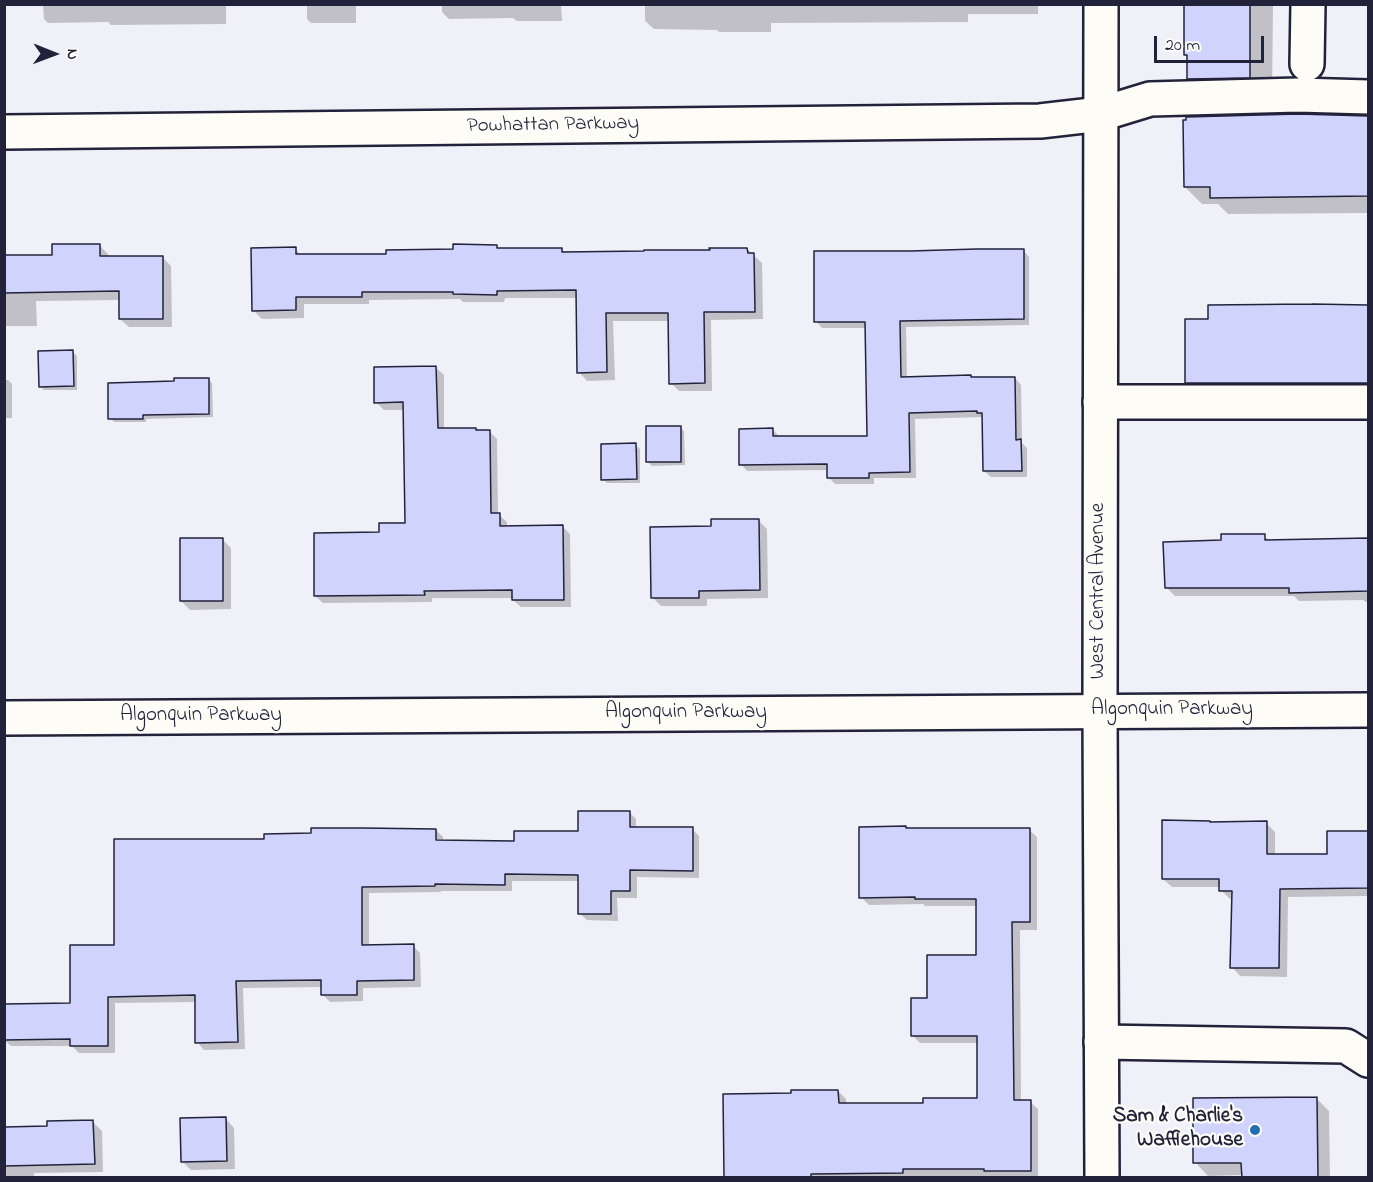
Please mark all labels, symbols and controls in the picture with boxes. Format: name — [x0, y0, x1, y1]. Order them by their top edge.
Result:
north arrow — [24, 24, 84, 84]
scale bar — [1157, 24, 1266, 62]
text: 20 m — [1165, 33, 1200, 59]
text: N — [60, 49, 84, 60]
street label: Powhattan Parkway — [467, 112, 639, 140]
street label: West Central Avenue — [1087, 503, 1113, 679]
street label: Algonquin Parkway — [1091, 698, 1253, 724]
street label: Algonquin Parkway — [605, 701, 767, 727]
street label: Algonquin Parkway — [120, 704, 282, 730]
place label: Sam & Charlie's Wafflehouse — [1113, 1105, 1243, 1155]
marker: Sam & Charlie's Wafflehouse — [1248, 1123, 1262, 1137]

